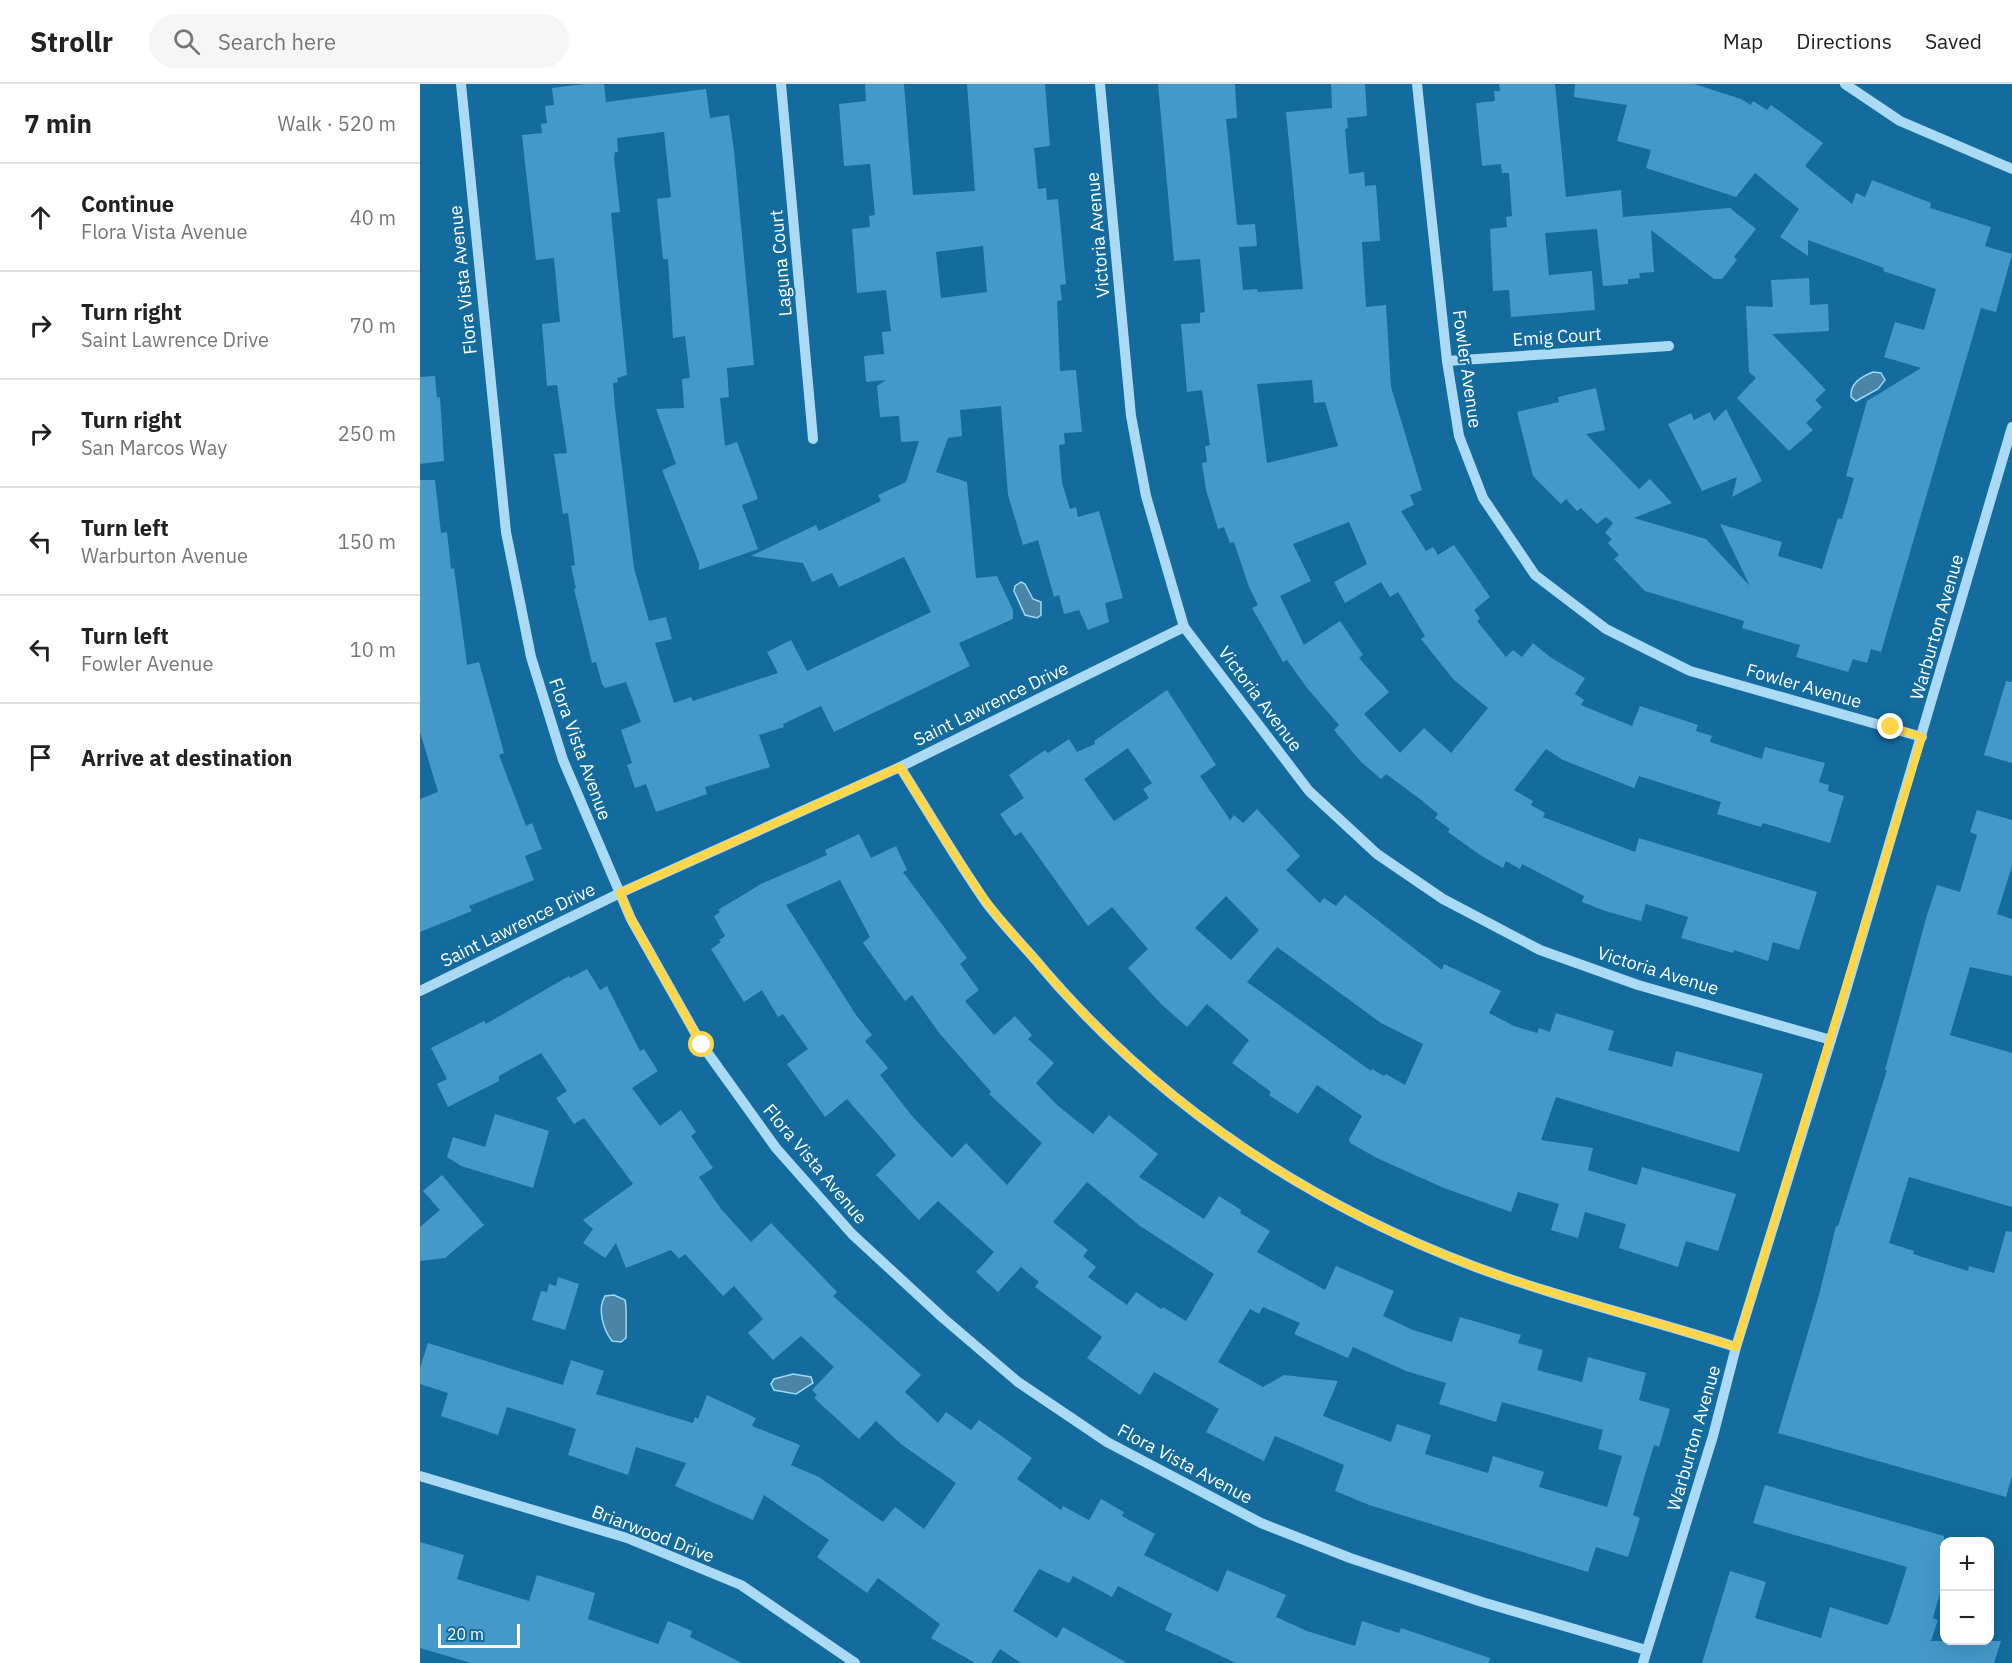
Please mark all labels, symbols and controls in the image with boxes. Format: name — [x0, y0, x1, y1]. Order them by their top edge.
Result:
search box — [149, 14, 569, 68]
text: Strollr — [30, 23, 113, 60]
icon: search — [170, 25, 203, 58]
text: Search here — [218, 27, 336, 56]
text: Map — [1723, 27, 1763, 55]
text: Directions — [1796, 27, 1892, 55]
text: Saved — [1925, 27, 1982, 55]
text: 7 min — [24, 106, 92, 140]
text: Walk · 520 m — [278, 110, 396, 137]
street label: Victoria Avenue — [1081, 171, 1114, 299]
text: Continue — [81, 189, 174, 218]
icon: ahead — [24, 201, 57, 234]
text: 40 m — [350, 204, 396, 231]
street label: Flora Vista Avenue — [443, 204, 482, 356]
street label: Laguna Court — [764, 209, 797, 317]
text: Flora Vista Avenue — [81, 218, 247, 245]
text: Turn right — [81, 297, 182, 326]
street label: Fowler Avenue — [1448, 308, 1487, 430]
icon: right — [24, 309, 57, 342]
text: 70 m — [350, 312, 396, 339]
street label: Emig Court — [1512, 322, 1602, 351]
text: Saint Lawrence Drive — [81, 326, 269, 353]
text: Turn right — [81, 405, 182, 434]
icon: right — [24, 417, 57, 450]
text: 250 m — [338, 420, 396, 447]
text: San Marcos Way — [81, 434, 227, 461]
text: Turn left — [81, 513, 169, 542]
icon: left — [24, 525, 57, 558]
text: 150 m — [338, 528, 396, 555]
text: Warburton Avenue — [81, 542, 248, 569]
street label: Warburton Avenue — [1905, 551, 1968, 702]
text: Turn left — [81, 621, 169, 650]
icon: left — [24, 633, 57, 666]
text: 10 m — [350, 636, 396, 663]
street label: Victoria Avenue — [1213, 641, 1308, 756]
text: Fowler Avenue — [81, 650, 213, 677]
street label: Saint Lawrence Drive — [910, 656, 1072, 751]
street label: Fowler Avenue — [1744, 658, 1865, 713]
street label: Flora Vista Avenue — [544, 674, 617, 823]
route end — [1877, 713, 1903, 739]
icon: arrive — [24, 741, 57, 774]
text: Arrive at destination — [81, 743, 292, 772]
street label: Saint Lawrence Drive — [437, 877, 599, 972]
street label: Victoria Avenue — [1595, 941, 1722, 1000]
route start — [688, 1031, 714, 1057]
street label: Flora Vista Avenue — [758, 1099, 872, 1229]
street label: Warburton Avenue — [1662, 1362, 1725, 1513]
street label: Flora Vista Avenue — [1114, 1418, 1257, 1509]
street label: Briarwood Drive — [589, 1500, 718, 1568]
map controls — [1940, 1537, 1994, 1645]
button: + — [1940, 1537, 1994, 1591]
button: − — [1940, 1591, 1994, 1645]
scale bar — [438, 1621, 520, 1648]
text: 20 m — [447, 1624, 484, 1644]

